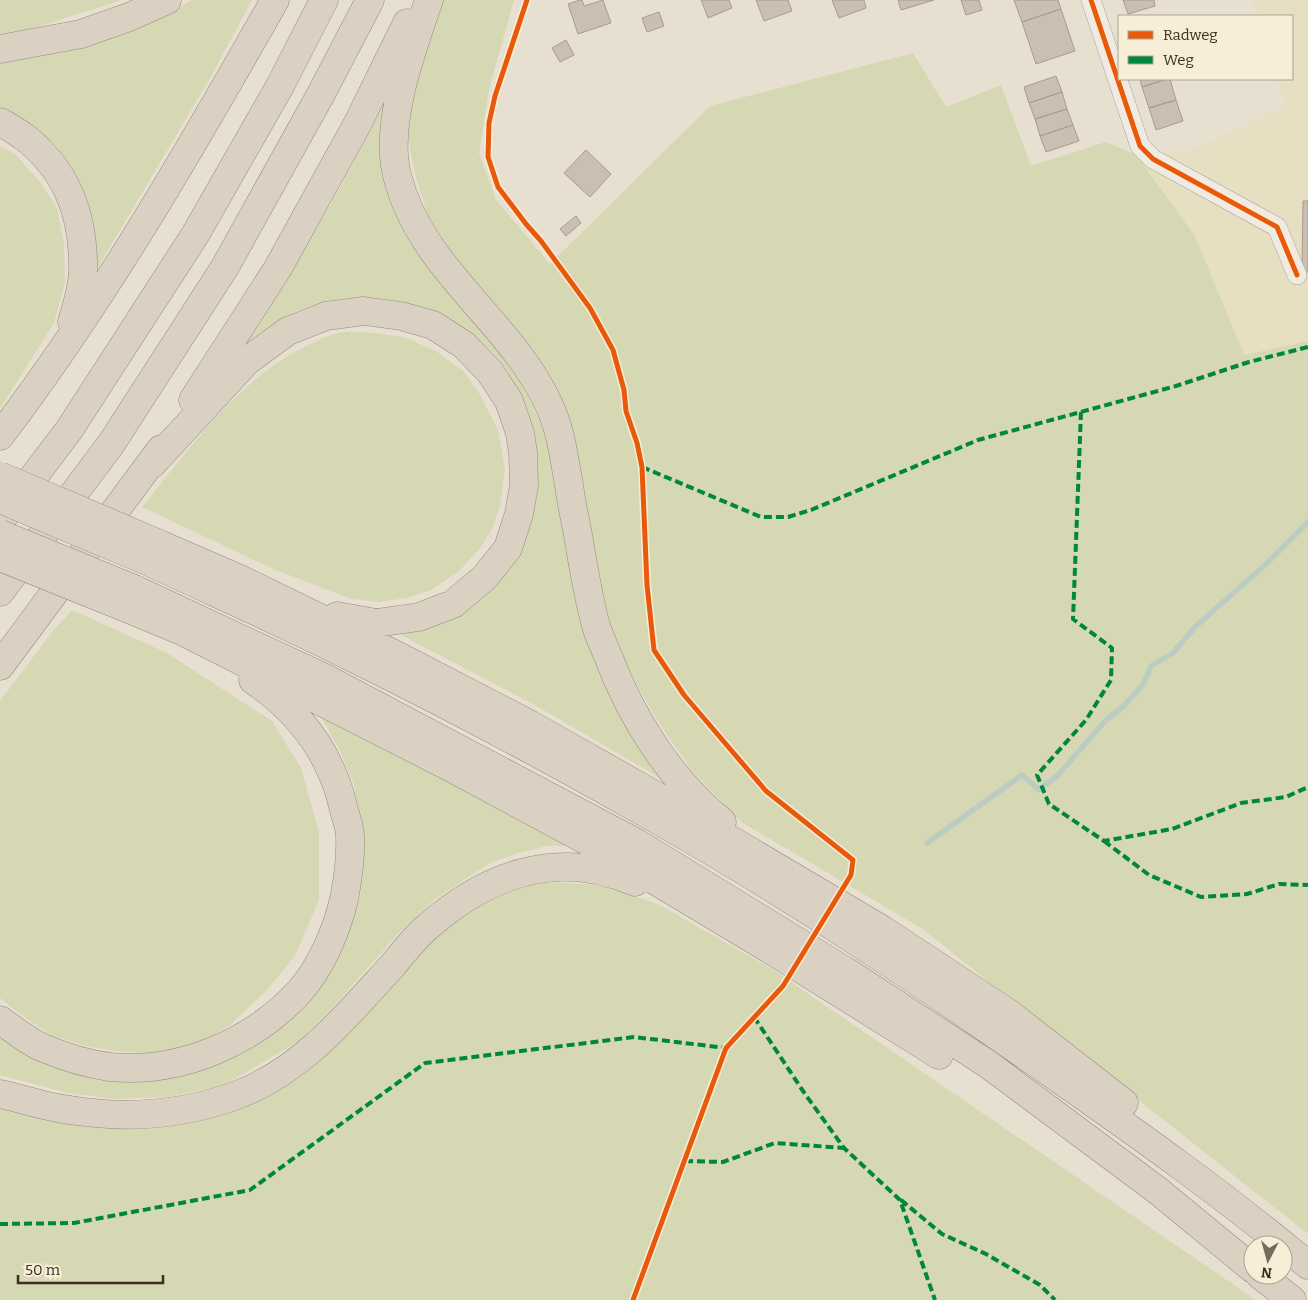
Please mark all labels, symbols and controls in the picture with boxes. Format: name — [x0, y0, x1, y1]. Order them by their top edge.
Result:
legend — [1118, 15, 1293, 80]
text: Radweg — [1163, 26, 1218, 44]
text: Weg — [1163, 51, 1194, 69]
north arrow — [1243, 1235, 1293, 1285]
scale bar — [18, 1252, 162, 1284]
text: 50 m — [25, 1261, 61, 1279]
text: N — [1260, 1263, 1273, 1281]

